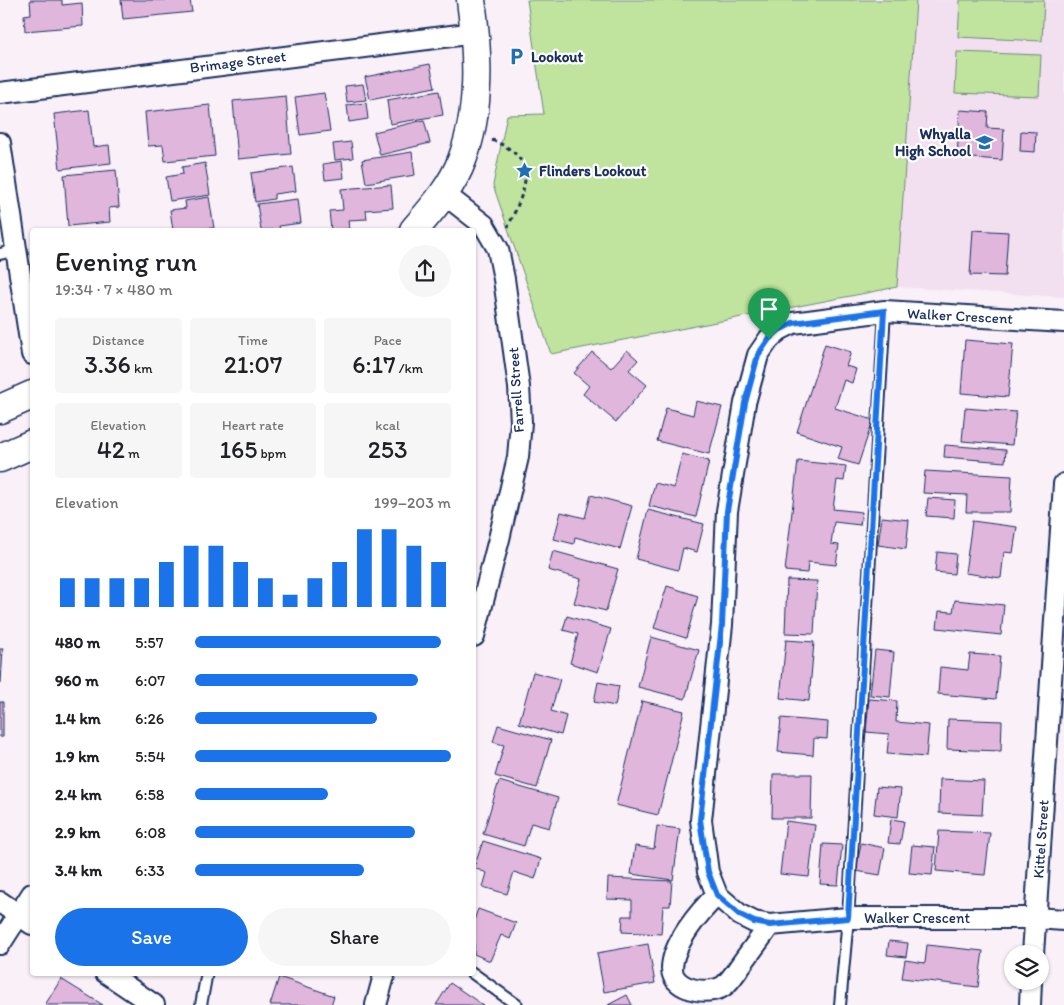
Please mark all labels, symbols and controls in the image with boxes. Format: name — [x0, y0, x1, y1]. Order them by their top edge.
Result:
street label: Brimage Street — [189, 47, 288, 77]
parking icon: Lookout — [507, 47, 527, 67]
place label: Lookout — [531, 48, 584, 66]
place label: Whyalla High School — [895, 125, 972, 161]
school or university icon: Whyalla High School — [975, 133, 995, 153]
place icon: Flinders Lookout — [515, 161, 535, 181]
place label: Flinders Lookout — [539, 162, 647, 180]
text: Evening run — [55, 244, 197, 278]
button: share — [399, 245, 451, 297]
text: 19:34 · 7 × 480 m — [55, 280, 172, 299]
pin — [748, 288, 790, 339]
icon: arrive — [755, 295, 783, 323]
street label: Walker Crescent — [907, 304, 1014, 328]
text: Distance — [92, 332, 145, 349]
text: Time — [238, 332, 268, 349]
text: Pace — [374, 332, 402, 349]
street label: Farrell Street — [504, 346, 528, 433]
text: 3.36 — [84, 349, 131, 379]
text: 21:07 — [224, 349, 282, 379]
text: 6:17 — [352, 349, 396, 379]
text: km — [131, 360, 152, 377]
text: /km — [396, 360, 423, 377]
text: Elevation — [91, 417, 146, 434]
text: Heart rate — [222, 417, 284, 434]
text: kcal — [375, 417, 400, 434]
text: 42 — [97, 434, 125, 464]
text: 165 — [219, 434, 257, 464]
text: 253 — [368, 434, 408, 464]
text: m — [125, 445, 140, 462]
text: bpm — [257, 445, 287, 462]
text: Elevation — [55, 493, 119, 512]
text: 199–203 m — [374, 493, 451, 512]
text: 480 m — [55, 633, 100, 652]
text: 5:57 — [135, 633, 164, 652]
text: 960 m — [55, 671, 99, 690]
text: 6:07 — [135, 671, 165, 690]
text: 1.4 km — [55, 709, 101, 728]
text: 6:26 — [135, 709, 164, 728]
text: 1.9 km — [55, 747, 99, 766]
text: 5:54 — [135, 747, 165, 766]
text: 2.4 km — [55, 785, 102, 804]
text: 6:58 — [135, 785, 165, 804]
street label: Kittel Street — [1029, 799, 1053, 879]
text: 2.9 km — [55, 823, 100, 842]
text: 6:08 — [135, 823, 166, 842]
text: 3.4 km — [55, 861, 102, 880]
text: 6:33 — [135, 861, 165, 880]
button: Save — [55, 908, 248, 966]
button: Share — [258, 908, 451, 966]
street label: Walker Crescent — [864, 909, 970, 927]
map controls — [1004, 945, 1049, 990]
button: layers — [1004, 945, 1049, 990]

